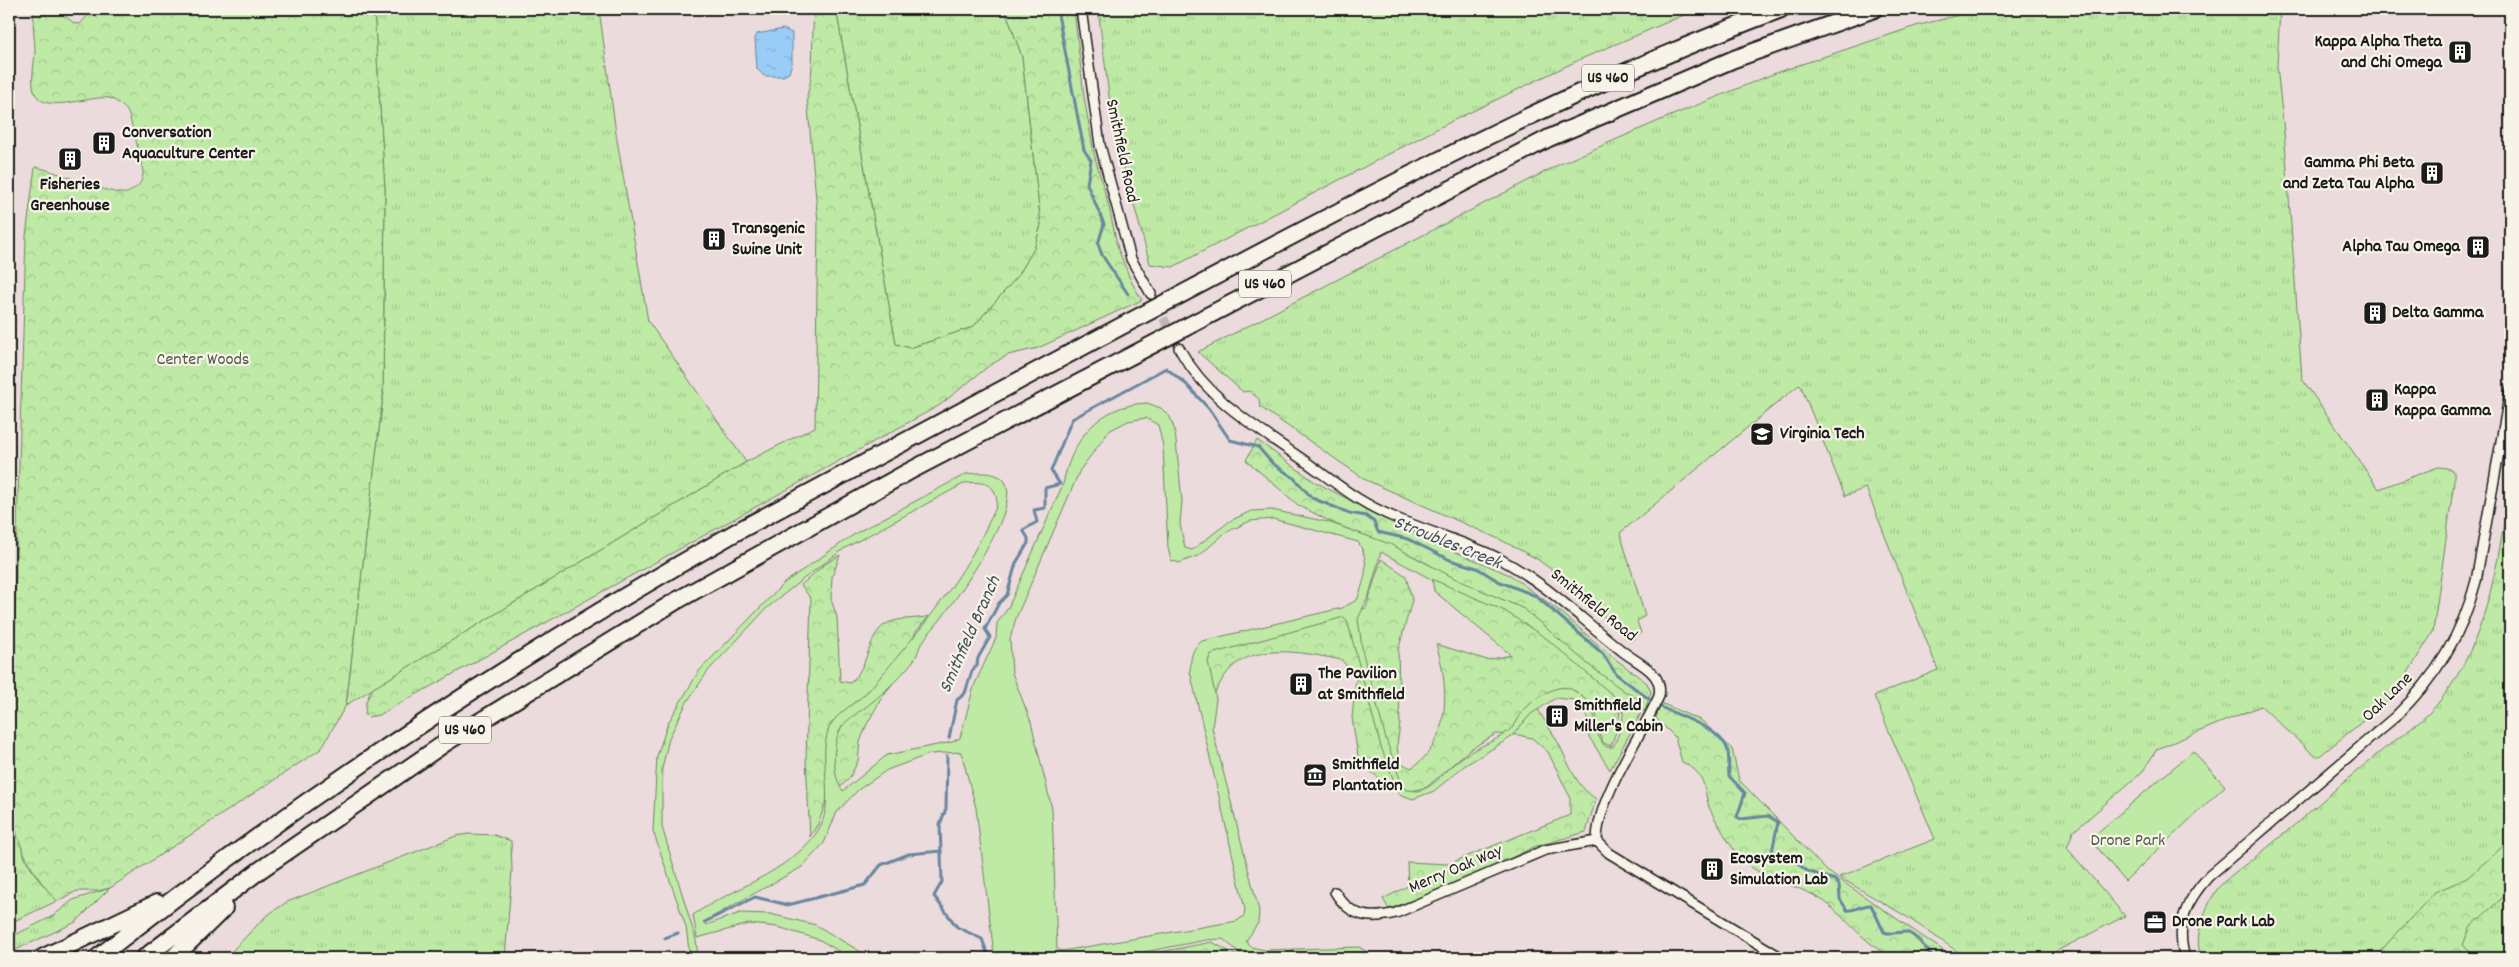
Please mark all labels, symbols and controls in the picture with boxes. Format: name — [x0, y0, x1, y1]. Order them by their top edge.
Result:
place label: Kappa Alpha Theta and Chi Omega — [2314, 30, 2443, 76]
building icon: Kappa Alpha Theta and Chi Omega — [2447, 39, 2473, 65]
road number: US 460 — [1582, 64, 1634, 92]
street label: Smithfield Road — [1098, 97, 1144, 205]
place label: Conversation Aquaculture Center — [122, 121, 255, 167]
building icon: Conversation Aquaculture Center — [91, 130, 117, 156]
building icon: Fisheries Greenhouse — [57, 146, 83, 172]
place label: Gamma Phi Beta and Zeta Tau Alpha — [2283, 151, 2415, 197]
building icon: Gamma Phi Beta and Zeta Tau Alpha — [2419, 160, 2445, 186]
place label: Fisheries Greenhouse — [30, 173, 110, 219]
place label: Transgenic Swine Unit — [732, 217, 805, 263]
building icon: Transgenic Swine Unit — [701, 226, 727, 252]
building icon: Alpha Tau Omega — [2465, 234, 2491, 260]
place label: Alpha Tau Omega — [2342, 235, 2461, 260]
road number: US 460 — [1239, 270, 1291, 298]
building icon: Delta Gamma — [2362, 300, 2388, 326]
place label: Delta Gamma — [2392, 301, 2484, 326]
park label: Center Woods — [157, 348, 249, 373]
place label: Kappa Kappa Gamma — [2394, 378, 2491, 424]
building icon: Kappa Kappa Gamma — [2364, 387, 2390, 413]
school or university icon: Virginia Tech — [1749, 421, 1775, 447]
place label: Virginia Tech — [1780, 422, 1865, 447]
water label: Stroubles Creek — [1389, 510, 1507, 579]
street label: Smithfield Road — [1544, 563, 1642, 649]
water label: Smithfield Branch — [933, 571, 1009, 698]
place label: The Pavilion at Smithfield — [1318, 662, 1405, 708]
street label: Oak Lane — [2357, 667, 2419, 729]
building icon: The Pavilion at Smithfield — [1288, 671, 1314, 697]
place label: Smithfield Miller's Cabin — [1574, 694, 1663, 740]
building icon: Smithfield Miller's Cabin — [1544, 703, 1570, 729]
road number: US 460 — [439, 716, 491, 744]
place label: Smithfield Plantation — [1332, 753, 1403, 799]
museum icon: Smithfield Plantation — [1302, 762, 1328, 788]
park label: Drone Park — [2090, 829, 2166, 854]
street label: Merry Oak Way — [1405, 839, 1507, 901]
place label: Ecosystem Simulation Lab — [1730, 847, 1828, 893]
building icon: Ecosystem Simulation Lab — [1699, 856, 1725, 882]
office icon: Drone Park Lab — [2142, 909, 2168, 935]
place label: Drone Park Lab — [2172, 910, 2275, 935]

